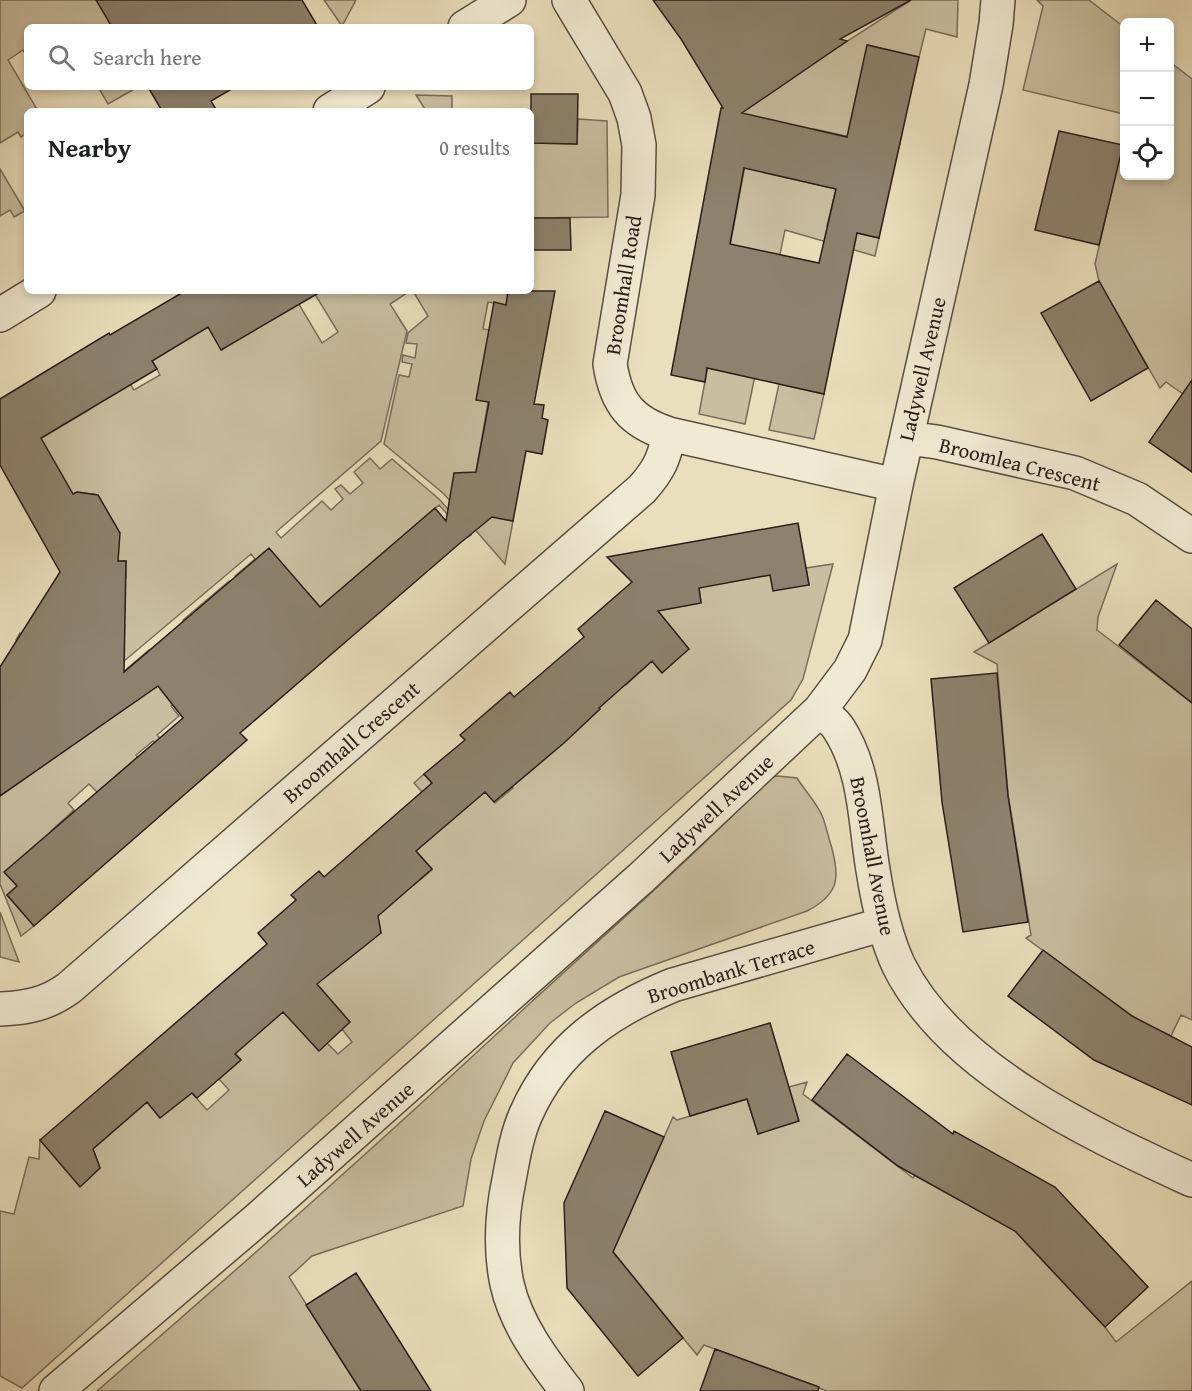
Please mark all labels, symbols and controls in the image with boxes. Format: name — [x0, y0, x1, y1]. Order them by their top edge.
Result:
map controls — [1120, 18, 1174, 180]
button: + — [1120, 18, 1174, 72]
search box — [24, 24, 534, 90]
icon: search — [45, 41, 78, 74]
text: Search here — [93, 41, 202, 73]
button: − — [1120, 72, 1174, 126]
button: locate — [1120, 126, 1174, 180]
text: Nearby — [48, 128, 131, 167]
text: 0 results — [439, 133, 510, 162]
street label: Broomhall Road — [597, 212, 649, 357]
street label: Ladywell Avenue — [890, 294, 954, 444]
street label: Broomlea Crescent — [936, 429, 1105, 499]
street label: Broomhall Crescent — [275, 673, 427, 811]
street label: Ladywell Avenue — [652, 746, 780, 870]
street label: Broomhall Avenue — [842, 774, 904, 938]
street label: Broombank Terrace — [643, 931, 819, 1011]
street label: Ladywell Avenue — [289, 1074, 421, 1194]

